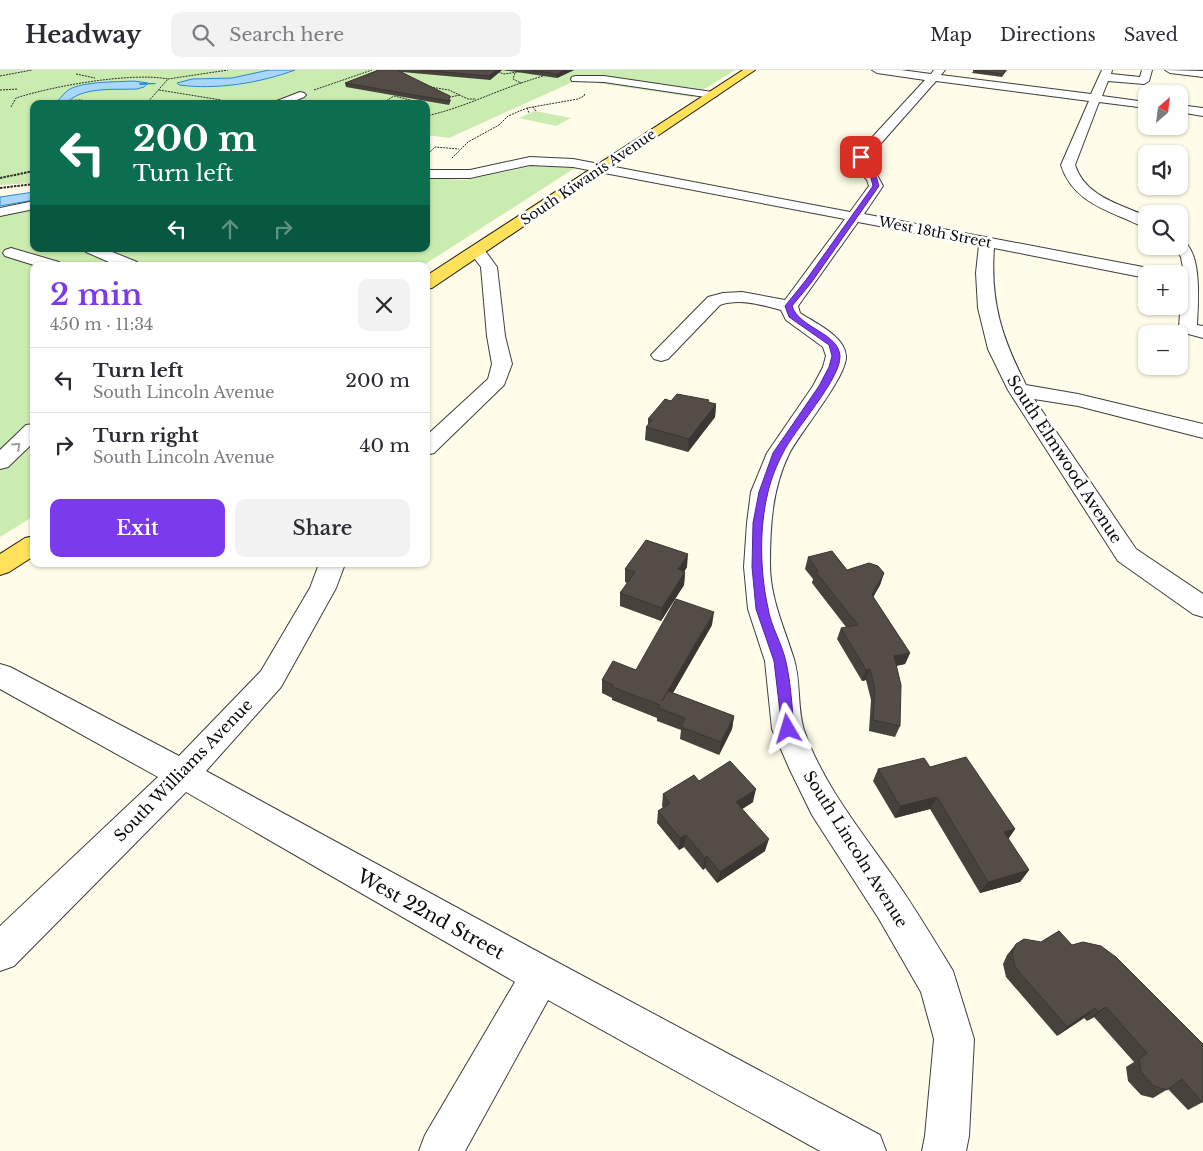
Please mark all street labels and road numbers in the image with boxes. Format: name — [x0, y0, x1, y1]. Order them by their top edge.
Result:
street label: South Kiwanis Avenue — [517, 125, 659, 229]
street label: West 18th Street — [876, 212, 994, 252]
street label: South Elmwood Avenue — [1003, 371, 1127, 547]
street label: South Williams Avenue — [110, 694, 256, 846]
street label: South Lincoln Avenue — [799, 767, 913, 931]
street label: West 22nd Street — [352, 864, 509, 965]

